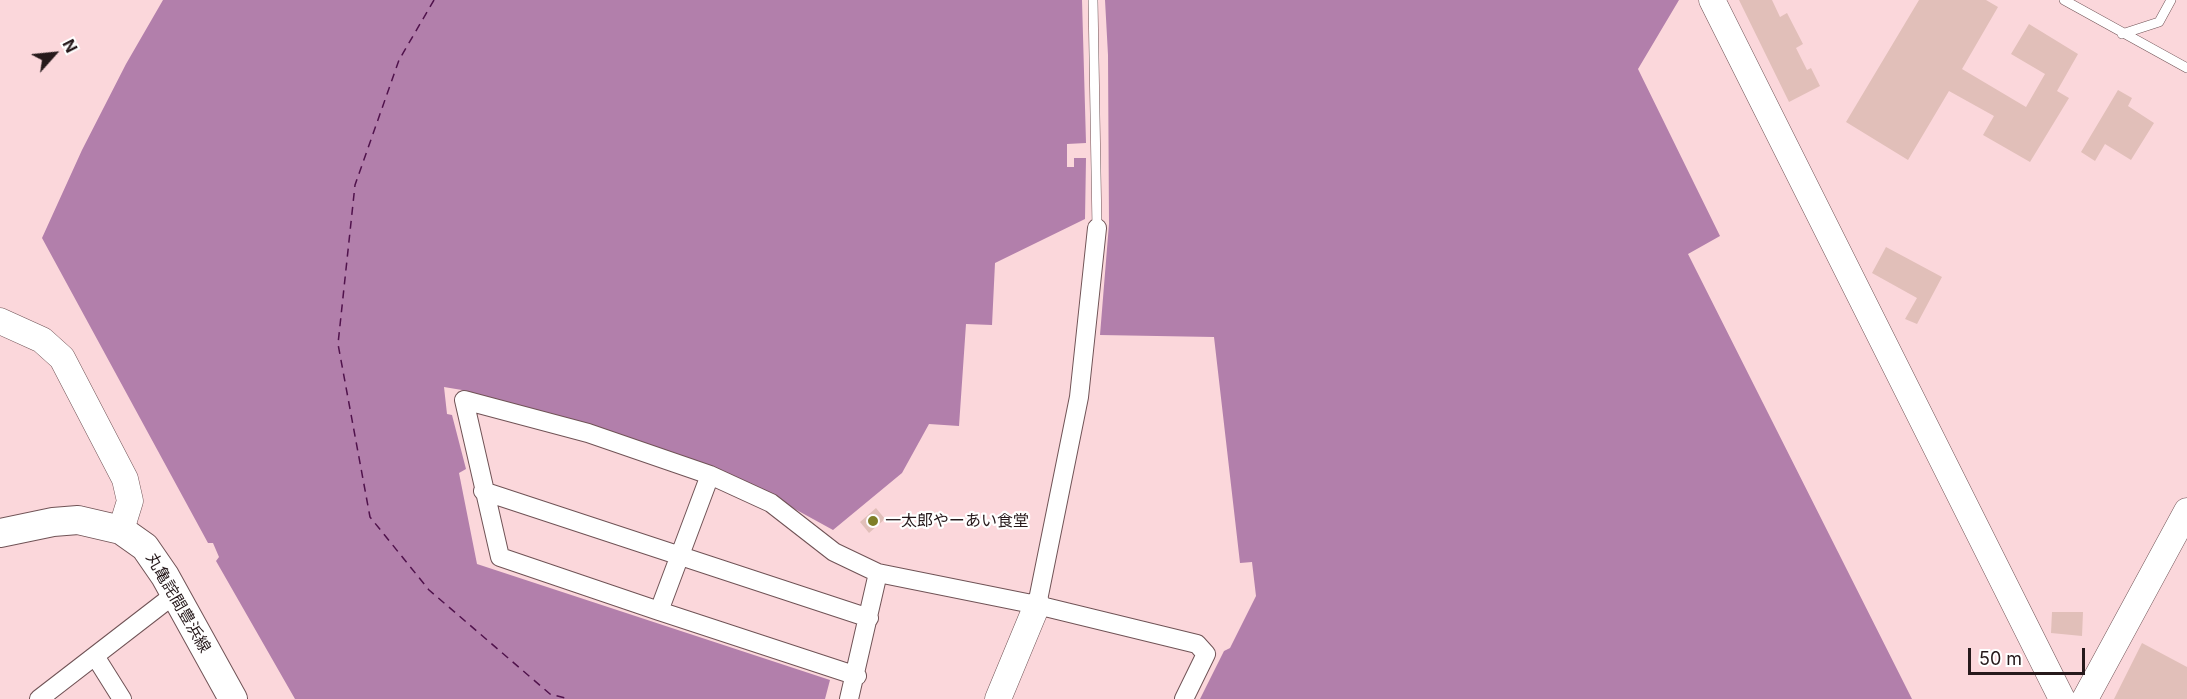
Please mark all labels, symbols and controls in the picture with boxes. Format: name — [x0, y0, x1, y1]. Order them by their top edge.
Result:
north arrow — [24, 24, 84, 84]
text: N — [58, 36, 82, 56]
place label: 一太郎やーあい食堂 — [885, 511, 1029, 531]
marker: 一太郎やーあい食堂 — [866, 514, 880, 528]
street label: 丸亀詫間豊浜線 — [142, 550, 214, 656]
scale bar — [1971, 636, 2088, 674]
text: 50 m — [1979, 648, 2022, 669]

